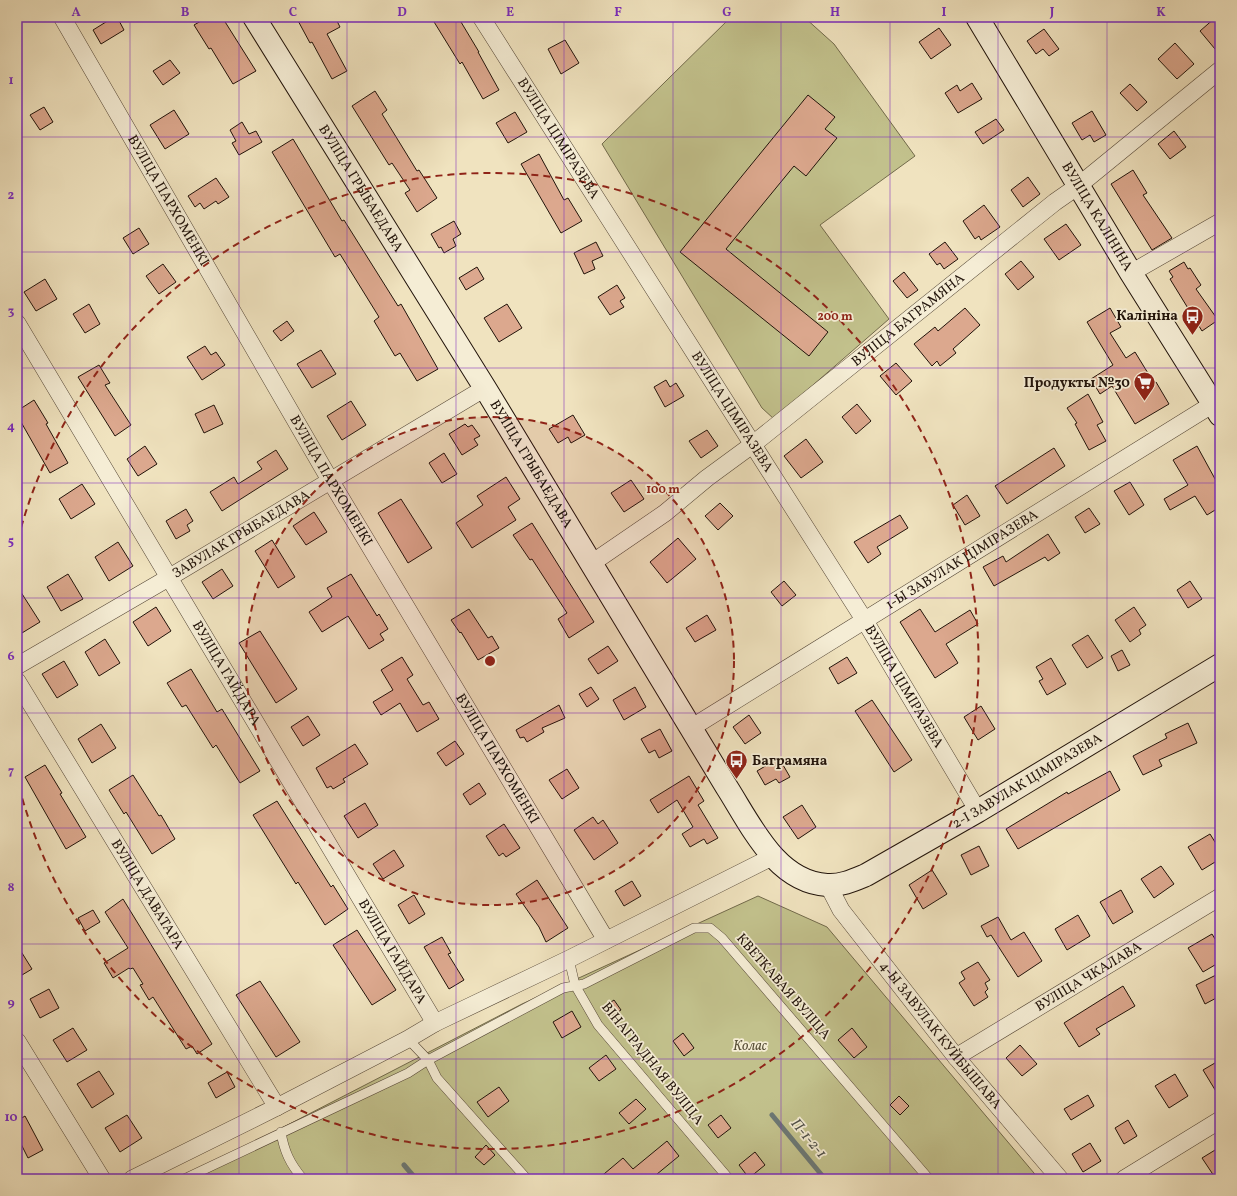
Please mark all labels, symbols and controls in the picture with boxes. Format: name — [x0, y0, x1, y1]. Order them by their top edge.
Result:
text: A — [71, 4, 81, 22]
text: B — [181, 4, 190, 22]
text: C — [289, 4, 297, 22]
text: D — [397, 4, 407, 22]
text: E — [506, 4, 514, 22]
text: F — [614, 4, 622, 22]
text: G — [722, 4, 732, 22]
text: H — [830, 4, 840, 22]
text: I — [942, 4, 947, 22]
text: J — [1049, 4, 1055, 22]
text: K — [1156, 4, 1166, 22]
text: 1 — [8, 72, 14, 90]
street label: ВУЛІЦА ЦІМІРАЗЕВА — [513, 74, 604, 203]
street label: ВУЛІЦА ГРЫБАЕДАВА — [314, 121, 408, 256]
street label: ВУЛІЦА ПАРХОМЕНКІ — [123, 131, 214, 270]
street label: ВУЛІЦА КАЛІНІНА — [1057, 159, 1137, 275]
text: 2 — [8, 187, 15, 205]
street label: ВУЛІЦА БАГРАМЯНА — [848, 269, 969, 371]
text: 3 — [8, 303, 15, 321]
bus stop icon: Калініна — [1180, 303, 1206, 336]
place label: Калініна — [1116, 307, 1178, 326]
text: 200 m — [817, 309, 853, 325]
street label: ВУЛІЦА ЦІМІРАЗЕВА — [687, 348, 778, 476]
supermarket icon: Продукты №30 — [1132, 370, 1158, 403]
place label: Продукты №30 — [1024, 374, 1130, 393]
street label: ВУЛІЦА ГРЫБАЕДАВА — [485, 396, 577, 532]
street label: ВУЛІЦА ПАРХОМЕНКІ — [285, 412, 377, 550]
text: 4 — [7, 418, 15, 436]
text: 100 m — [646, 482, 680, 498]
street label: ЗАВУЛАК ГРЫБАЕДАВА — [169, 486, 314, 583]
street label: 1-Ы ЗАВУЛАК ЦІМІРАЗЕВА — [882, 505, 1042, 614]
text: 5 — [8, 533, 14, 551]
street label: ВУЛІЦА ГАЙДАРА — [188, 617, 265, 729]
street label: ВУЛІЦА ЦІМІРАЗЕВА — [860, 622, 948, 752]
text: 6 — [7, 648, 15, 666]
centre of rings — [483, 654, 497, 668]
street label: ВУЛІЦА ПАРХОМЕНКІ — [451, 690, 544, 827]
street label: 2-І ЗАВУЛАК ЦІМІРАЗЕВА — [949, 729, 1106, 833]
bus stop icon: Баграмяна — [723, 748, 749, 781]
place label: Баграмяна — [752, 752, 828, 771]
text: 7 — [8, 763, 14, 781]
street label: ВУЛІЦА ДАВАТАРА — [106, 836, 188, 953]
text: 8 — [7, 879, 15, 897]
street label: ВУЛІЦА ГАЙДАРА — [354, 896, 431, 1008]
street label: КВЕТКАВАЯ ВУЛІЦА — [732, 930, 835, 1044]
street label: ВУЛІЦА ЧКАЛАВА — [1032, 937, 1145, 1016]
street label: 4-Ы ЗАВУЛАК КУЙБЫШАВА — [875, 957, 1006, 1113]
text: 9 — [7, 994, 15, 1012]
street label: ВІНАГРАДНАЯ ВУЛІЦА — [597, 999, 708, 1129]
park label: Колас — [733, 1037, 767, 1056]
text: 10 — [4, 1109, 18, 1127]
water label: П-1-2-1 — [785, 1115, 831, 1164]

